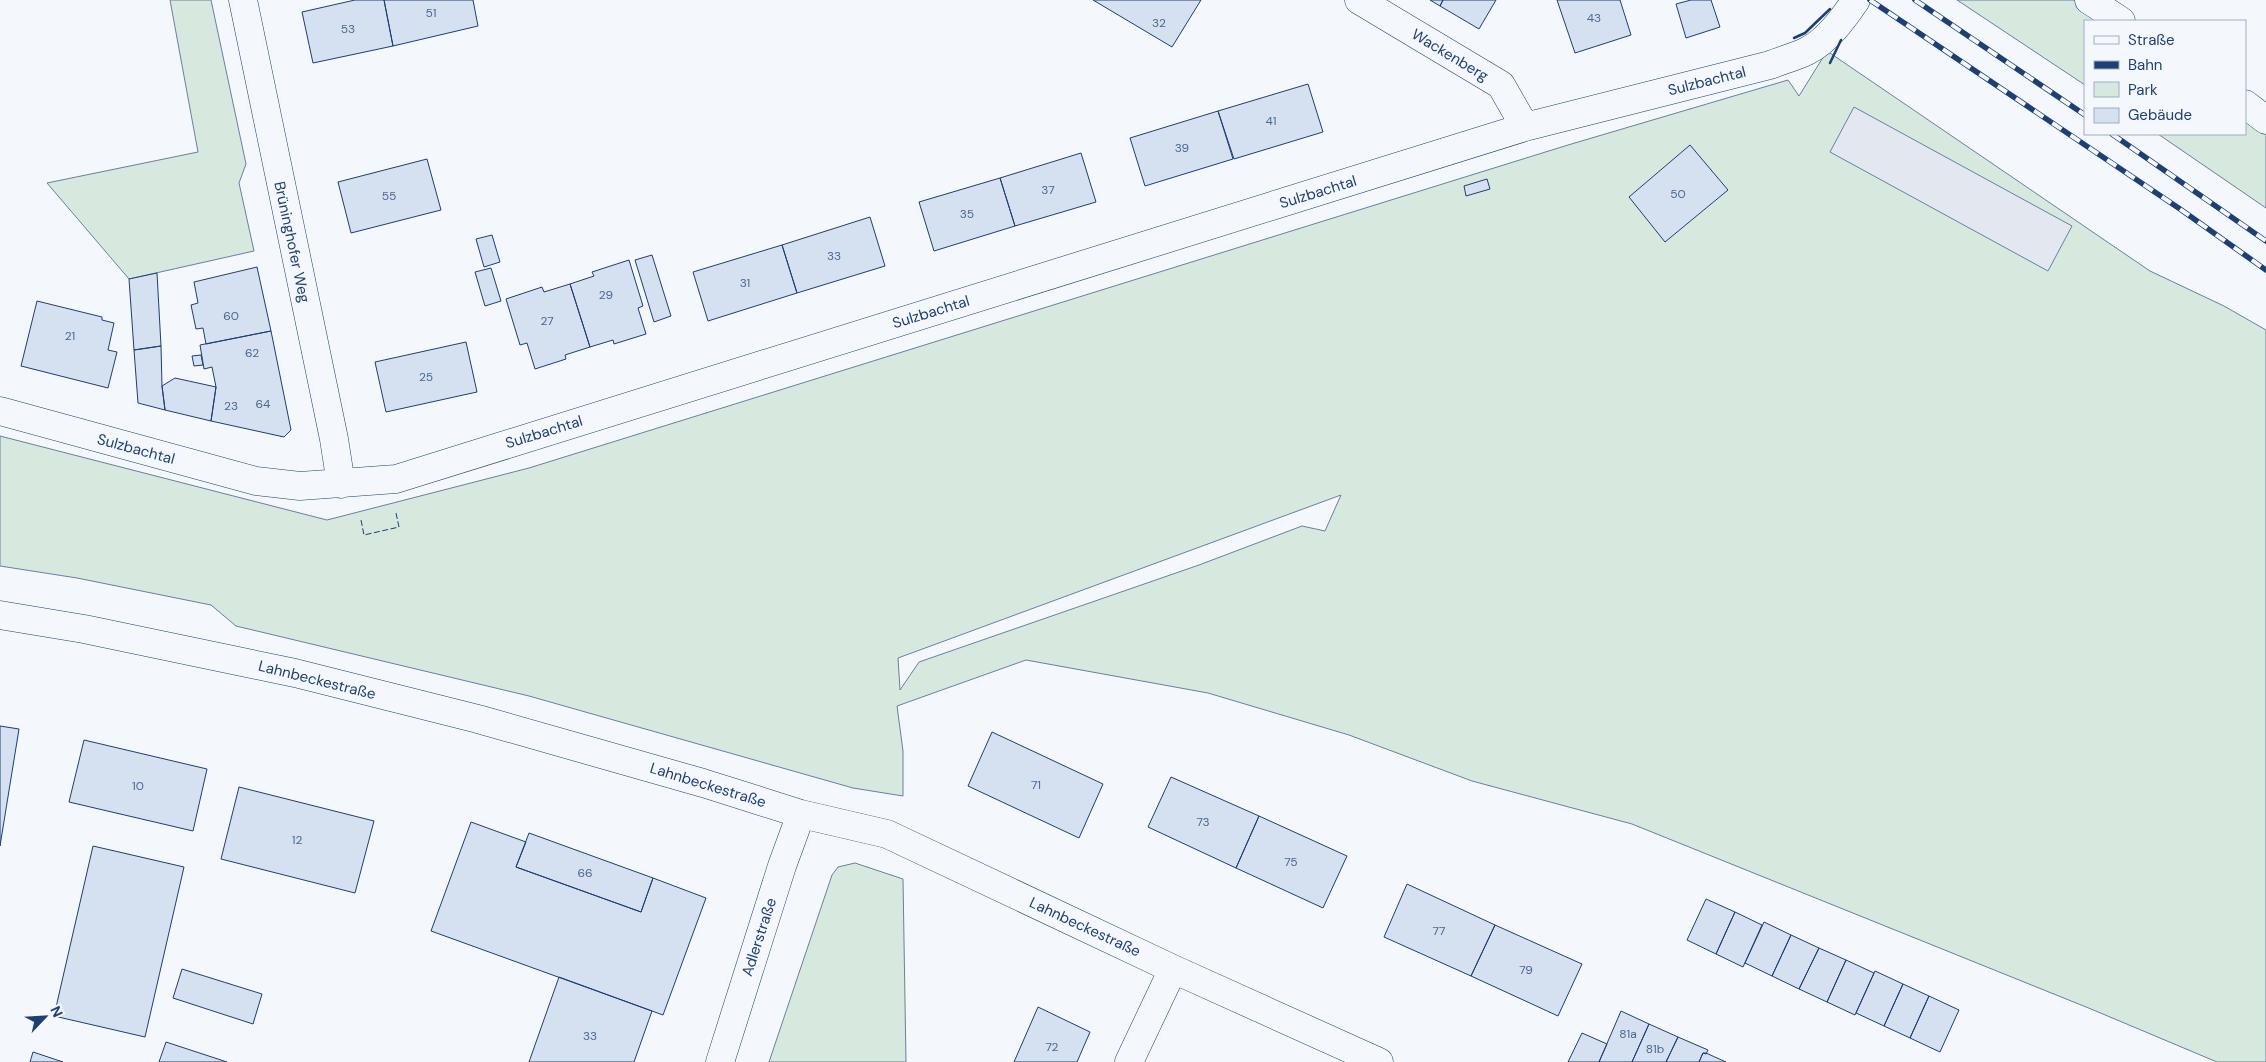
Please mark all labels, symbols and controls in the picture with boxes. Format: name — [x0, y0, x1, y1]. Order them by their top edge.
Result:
house number: 51 — [425, 5, 437, 21]
house number: 43 — [1587, 10, 1601, 26]
house number: 32 — [1152, 15, 1166, 31]
legend — [2084, 20, 2246, 135]
house number: 53 — [341, 21, 355, 37]
street label: Wackenberg — [1408, 24, 1492, 86]
text: Straße — [2128, 30, 2175, 50]
text: Bahn — [2128, 55, 2162, 75]
street label: Sulzbachtal — [1666, 62, 1748, 100]
text: Park — [2128, 80, 2158, 100]
text: Gebäude — [2128, 105, 2192, 125]
house number: 41 — [1265, 113, 1277, 129]
house number: 39 — [1175, 140, 1189, 156]
street label: Sulzbachtal — [1277, 171, 1359, 213]
street label: Brüninghofer Weg — [269, 180, 315, 304]
house number: 37 — [1041, 182, 1055, 198]
house number: 50 — [1670, 186, 1686, 202]
house number: 55 — [382, 188, 396, 204]
house number: 35 — [960, 206, 974, 222]
house number: 33 — [827, 248, 841, 264]
house number: 31 — [740, 275, 750, 291]
house number: 29 — [599, 287, 613, 303]
street label: Sulzbachtal — [890, 291, 972, 333]
house number: 60 — [223, 308, 239, 324]
house number: 27 — [540, 313, 554, 329]
house number: 21 — [65, 328, 75, 344]
house number: 62 — [245, 345, 259, 361]
house number: 25 — [419, 369, 433, 385]
house number: 64 — [256, 396, 270, 412]
house number: 23 — [224, 398, 238, 414]
street label: Sulzbachtal — [503, 411, 585, 453]
street label: Sulzbachtal — [95, 429, 177, 469]
street label: Lahnbeckestraße — [256, 656, 378, 704]
street label: Lahnbeckestraße — [648, 758, 768, 812]
house number: 71 — [1031, 777, 1041, 793]
house number: 10 — [132, 778, 144, 794]
house number: 73 — [1196, 814, 1210, 830]
house number: 12 — [292, 832, 302, 848]
house number: 75 — [1284, 854, 1298, 870]
house number: 66 — [577, 865, 593, 881]
street label: Lahnbeckestraße — [1026, 893, 1144, 961]
street label: Adlerstraße — [737, 895, 781, 979]
house number: 77 — [1433, 923, 1445, 939]
house number: 79 — [1519, 962, 1533, 978]
north arrow — [20, 992, 70, 1042]
text: N — [46, 1003, 67, 1020]
house number: 81a — [1619, 1026, 1637, 1042]
house number: 33 — [583, 1028, 597, 1044]
house number: 72 — [1045, 1039, 1059, 1055]
house number: 81b — [1646, 1041, 1664, 1057]

